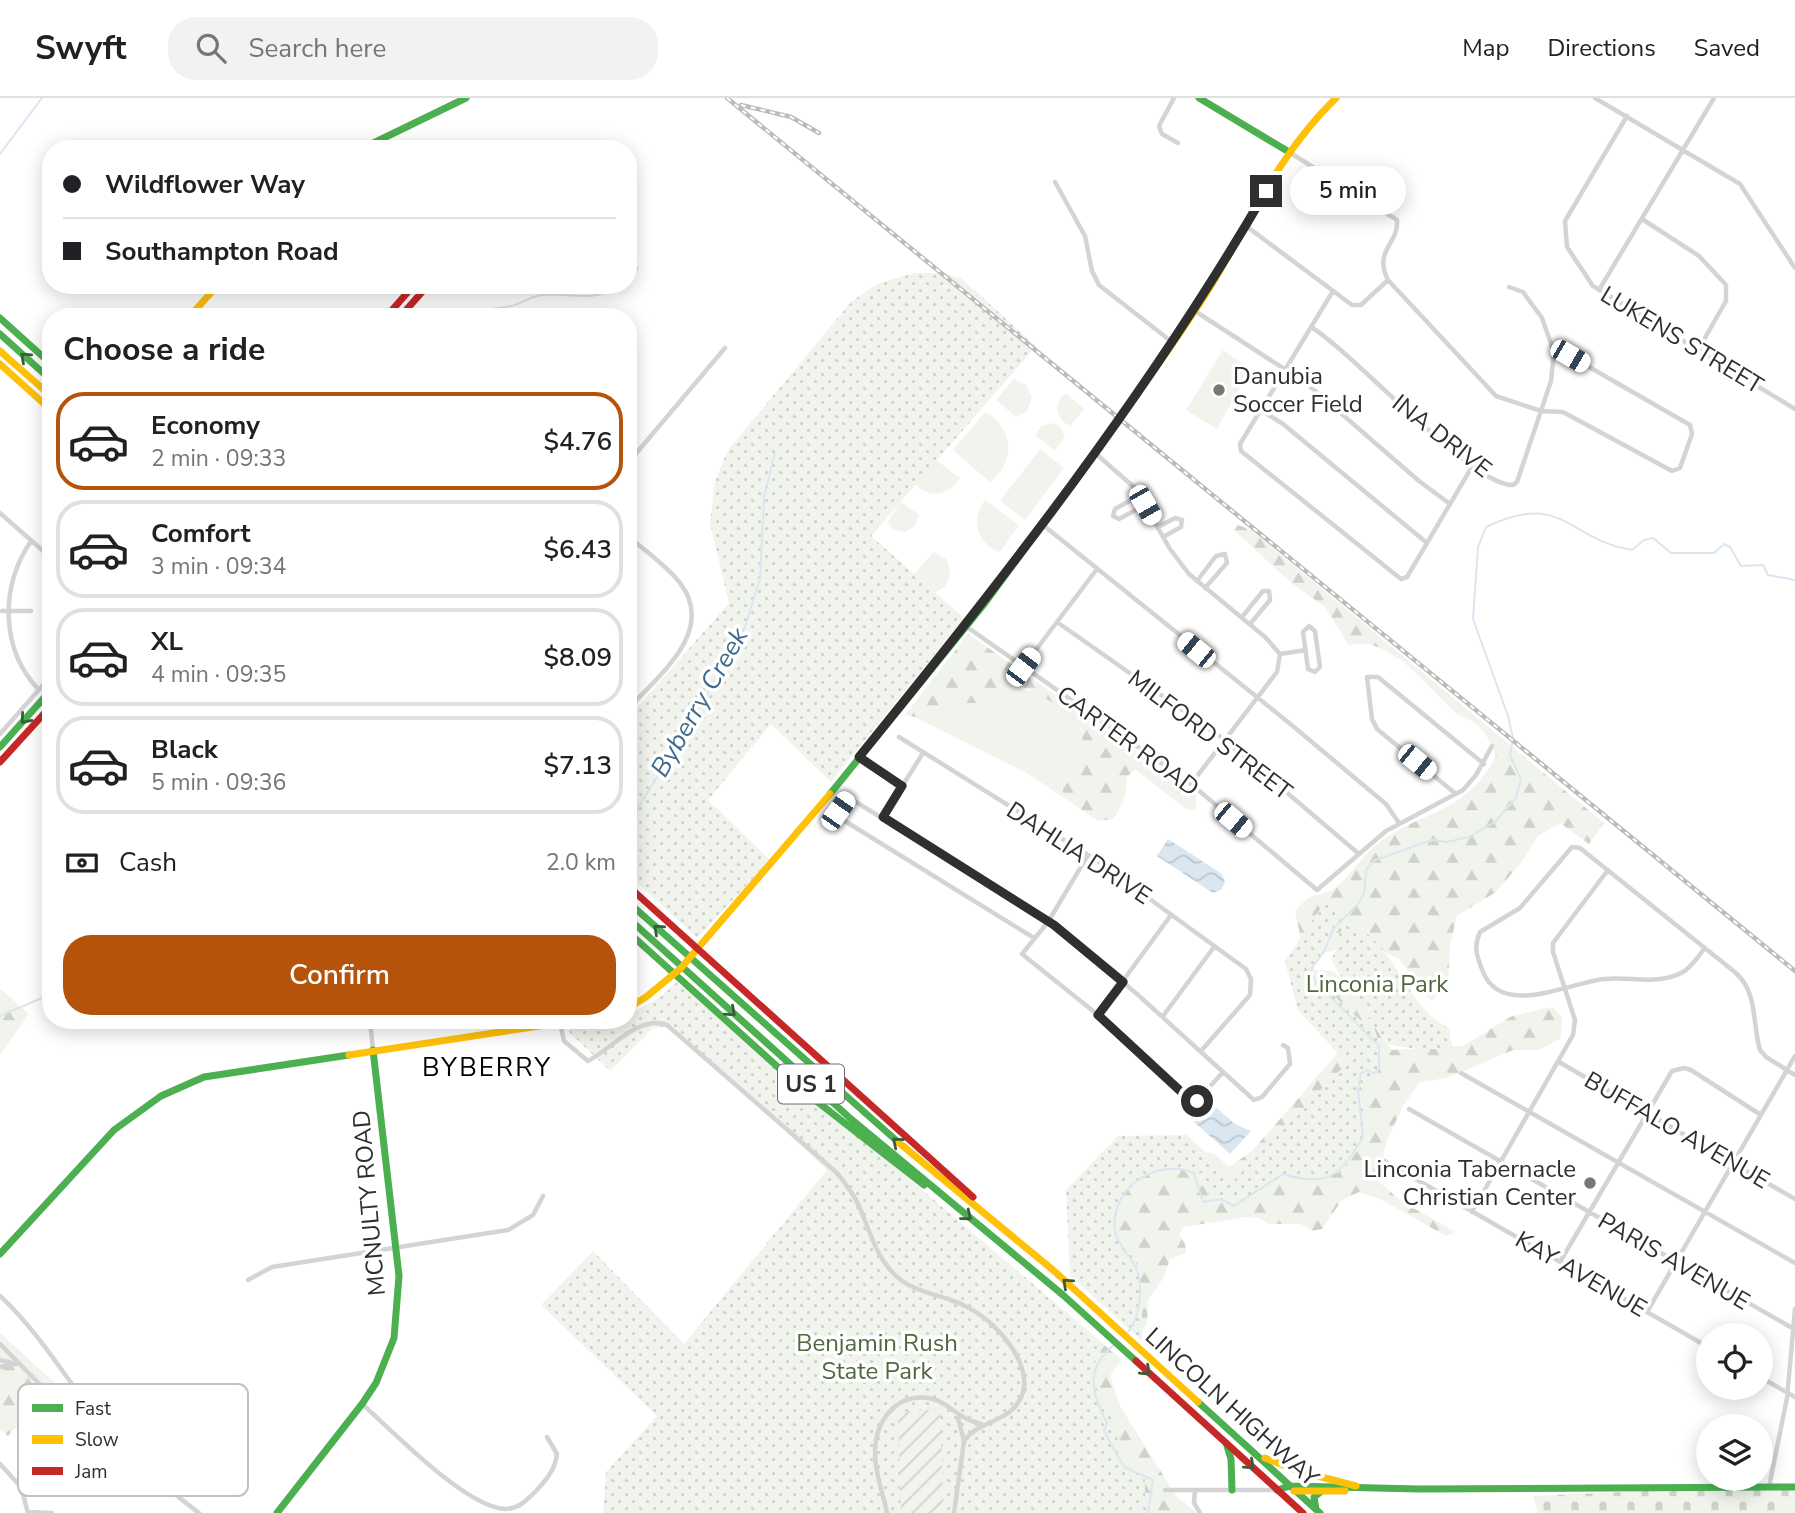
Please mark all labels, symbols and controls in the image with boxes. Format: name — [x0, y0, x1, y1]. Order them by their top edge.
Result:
search box — [168, 17, 658, 80]
text: Swyft — [35, 26, 126, 71]
icon: search — [192, 29, 230, 67]
text: Search here — [248, 31, 386, 66]
text: Map — [1462, 32, 1509, 64]
text: Directions — [1547, 32, 1656, 64]
text: Saved — [1694, 32, 1760, 64]
callout: 5 min — [1290, 166, 1406, 216]
text: Wildflower Way — [105, 167, 305, 202]
route end — [1250, 175, 1282, 207]
text: 5 min — [1319, 175, 1377, 206]
text: Southampton Road — [105, 234, 338, 269]
street label: LUKENS STREET — [1595, 279, 1770, 402]
text: Choose a ride — [63, 328, 265, 371]
car — [1547, 336, 1594, 376]
one-way arrow — [20, 353, 33, 365]
place label: Danubia Soccer Field — [1233, 360, 1363, 420]
marker: Danubia Soccer Field — [1211, 382, 1227, 398]
street label: INA DRIVE — [1386, 387, 1498, 485]
text: Economy — [151, 408, 260, 443]
icon: car — [67, 410, 130, 473]
text: $4.76 — [543, 424, 612, 459]
text: 2 min · 09:33 — [151, 443, 286, 474]
car — [1126, 482, 1165, 528]
text: Comfort — [151, 516, 251, 551]
icon: car — [67, 518, 130, 581]
text: $6.43 — [543, 532, 612, 567]
text: 3 min · 09:34 — [151, 551, 286, 582]
water label: Byberry Creek — [643, 620, 757, 783]
text: XL — [151, 624, 183, 659]
icon: car — [67, 626, 130, 689]
car — [1174, 629, 1219, 671]
text: $8.09 — [543, 640, 612, 675]
car — [1002, 644, 1045, 690]
text: 4 min · 09:35 — [151, 659, 286, 690]
street label: MILFORD STREET — [1121, 663, 1299, 808]
street label: CARTER ROAD — [1050, 678, 1206, 804]
one-way arrow — [21, 711, 33, 724]
text: Black — [151, 732, 218, 767]
icon: car — [67, 734, 130, 797]
car — [1395, 741, 1440, 783]
text: $7.13 — [543, 748, 612, 783]
text: 5 min · 09:36 — [151, 767, 286, 798]
car — [818, 788, 859, 834]
street label: DAHLIA DRIVE — [1000, 794, 1158, 912]
car — [1211, 798, 1256, 842]
icon: cash — [63, 844, 101, 882]
text: Cash — [119, 845, 177, 880]
text: 2.0 km — [546, 847, 616, 878]
one-way arrow — [654, 925, 667, 938]
button: Confirm — [63, 935, 616, 1015]
park label: Linconia Park — [1306, 968, 1449, 1000]
one-way arrow — [723, 1003, 736, 1016]
district label: BYBERRY — [422, 1050, 552, 1085]
street label: BUFFALO AVENUE — [1579, 1064, 1775, 1196]
road number: US 1 — [778, 1065, 844, 1104]
route start — [1181, 1085, 1213, 1117]
street label: MCNULTY ROAD — [345, 1109, 393, 1297]
one-way arrow — [893, 1138, 906, 1150]
place label: Linconia Tabernacle Christian Center — [1364, 1153, 1576, 1213]
marker: Linconia Tabernacle Christian Center — [1582, 1175, 1598, 1191]
street label: PARIS AVENUE — [1592, 1205, 1756, 1317]
one-way arrow — [958, 1208, 971, 1220]
street label: KAY AVENUE — [1509, 1223, 1653, 1325]
one-way arrow — [1062, 1279, 1075, 1291]
street label: LINCOLN HIGHWAY — [1138, 1320, 1326, 1494]
map controls — [1696, 1323, 1773, 1491]
button: locate — [1696, 1323, 1773, 1400]
park label: Benjamin Rush State Park — [796, 1327, 958, 1387]
one-way arrow — [1138, 1362, 1151, 1375]
legend — [18, 1384, 248, 1496]
text: Fast — [75, 1396, 111, 1422]
button: layers — [1696, 1414, 1773, 1491]
text: Slow — [75, 1427, 119, 1453]
one-way arrow — [1242, 1457, 1255, 1469]
text: Jam — [74, 1459, 108, 1485]

